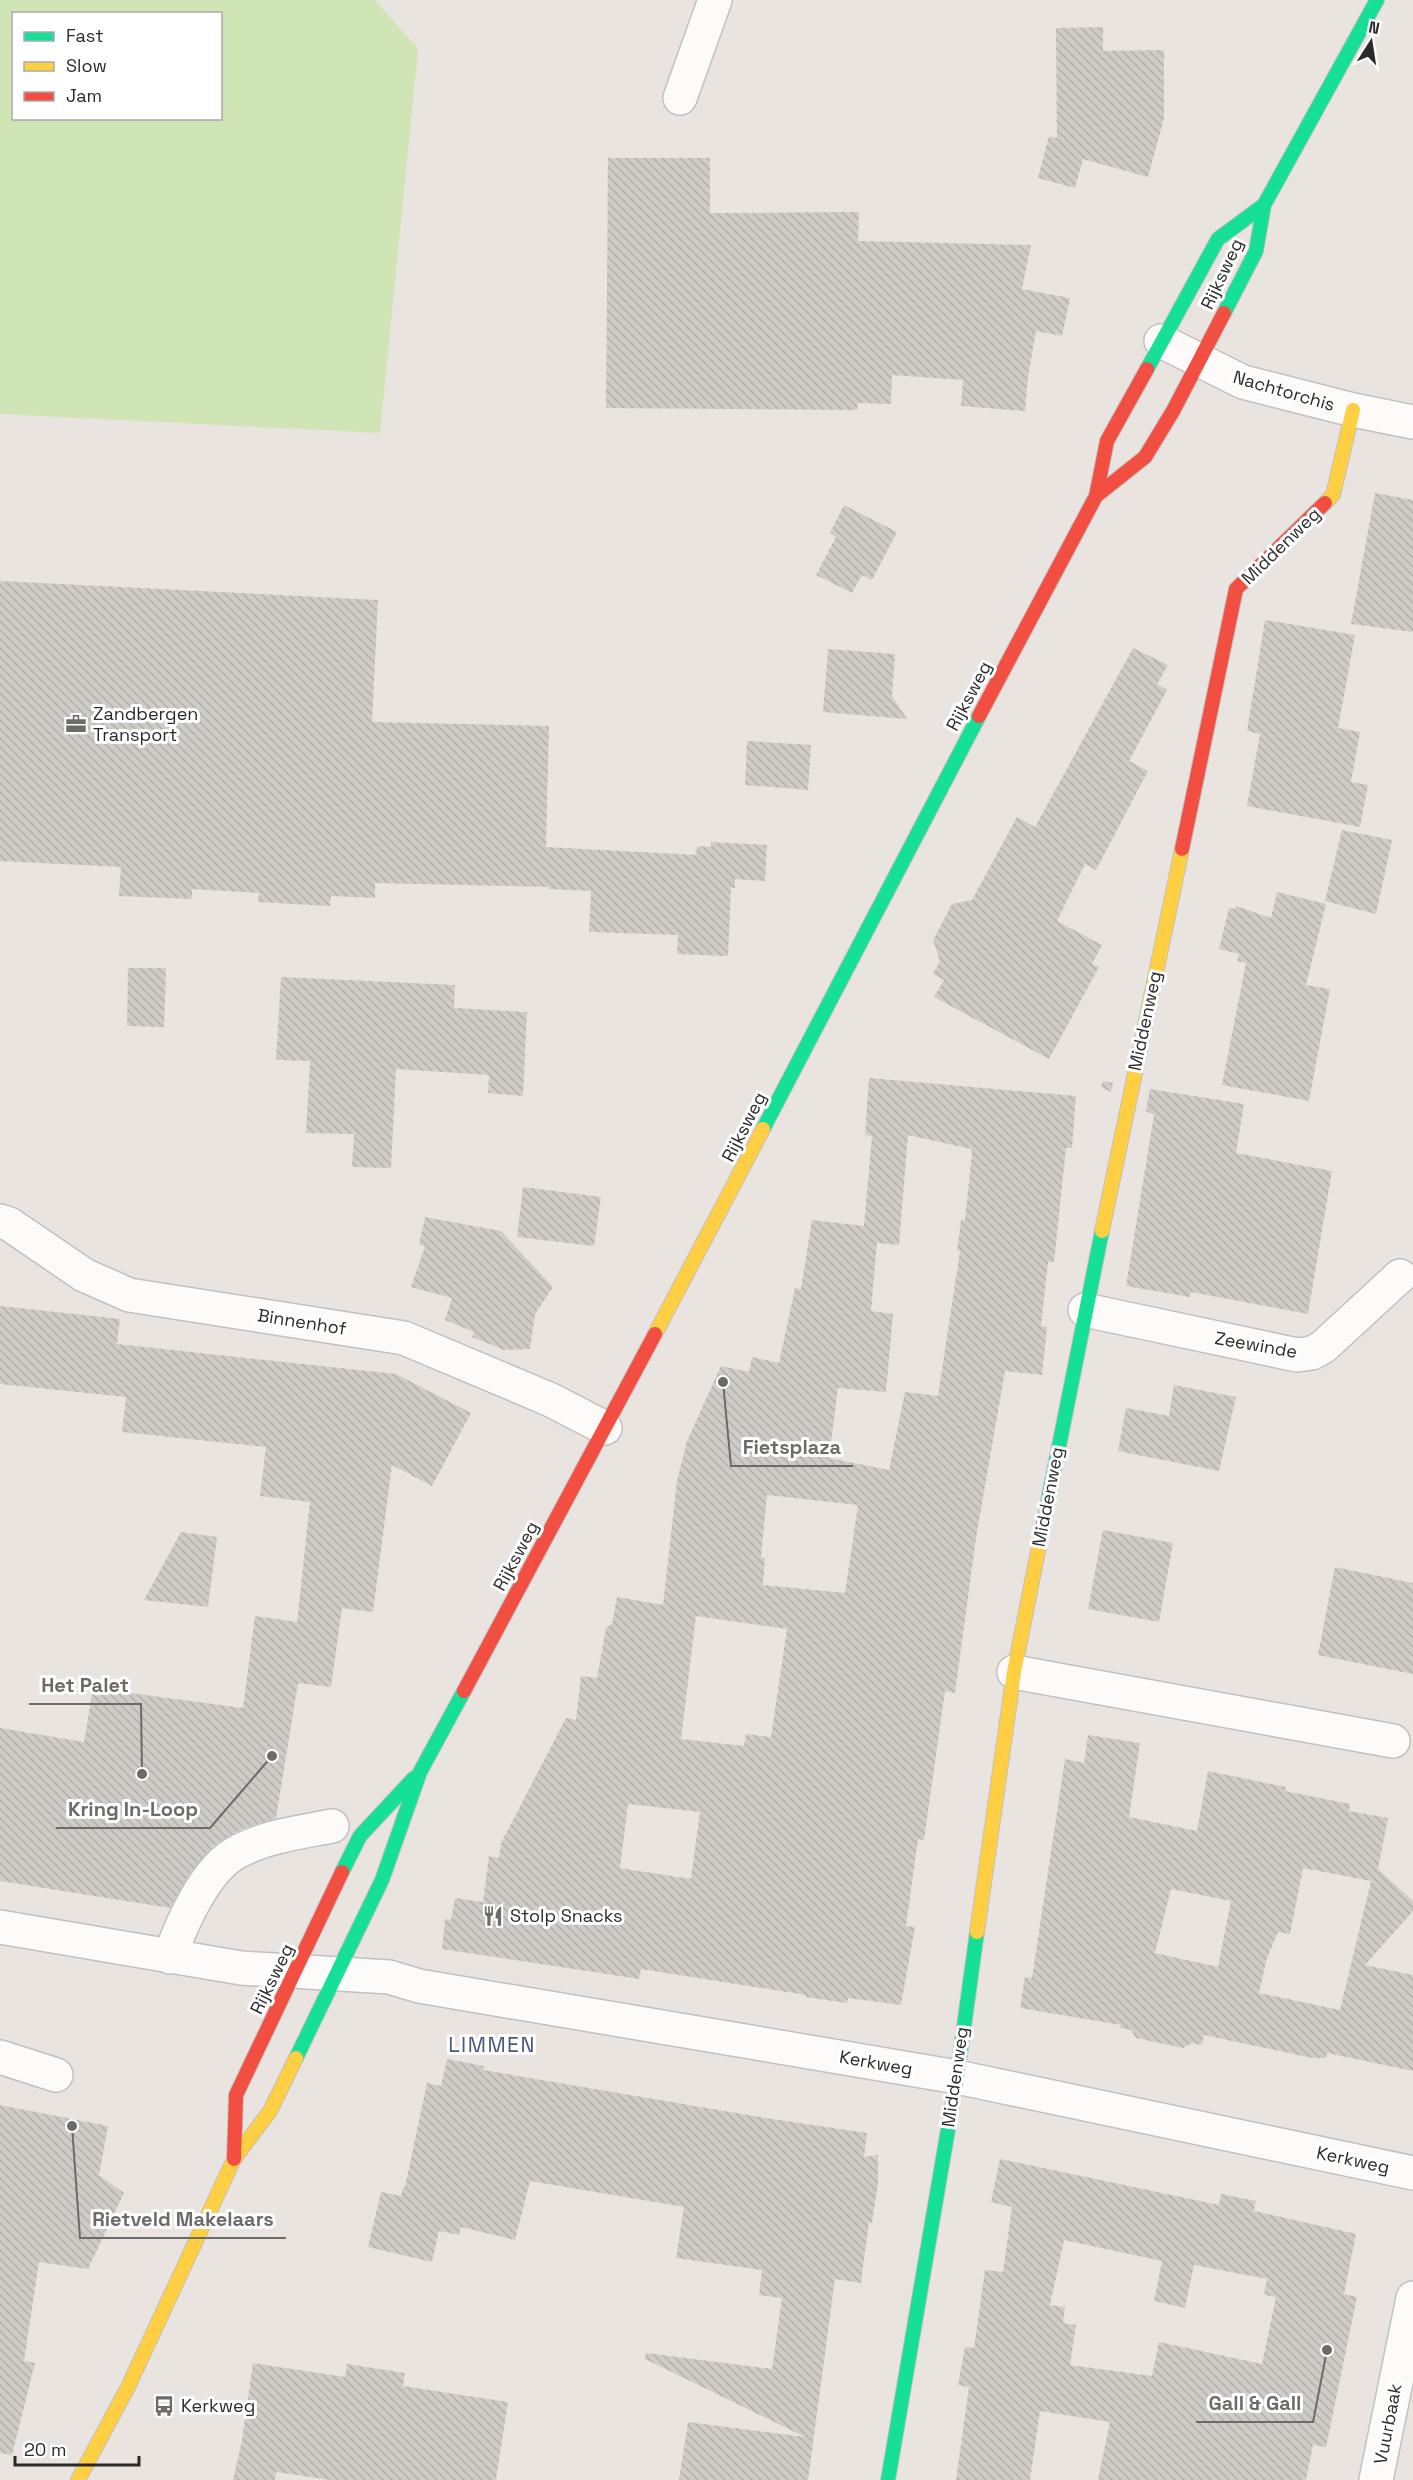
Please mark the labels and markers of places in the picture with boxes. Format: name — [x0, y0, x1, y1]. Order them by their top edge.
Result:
place label: Zandbergen Transport — [93, 702, 198, 746]
office icon: Zandbergen Transport — [64, 712, 88, 736]
callout: Fietsplaza — [731, 1428, 853, 1466]
callout: Het Palet — [29, 1666, 141, 1704]
callout: Kring In-Loop — [56, 1790, 210, 1828]
restaurant icon: Stolp Snacks — [481, 1904, 505, 1928]
place label: Stolp Snacks — [510, 1904, 623, 1927]
callout: Rietveld Makelaars — [80, 2200, 286, 2238]
callout: Gall & Gall — [1196, 2384, 1313, 2422]
bus stop icon: Kerkweg — [152, 2394, 176, 2418]
place label: Kerkweg — [181, 2394, 255, 2417]

